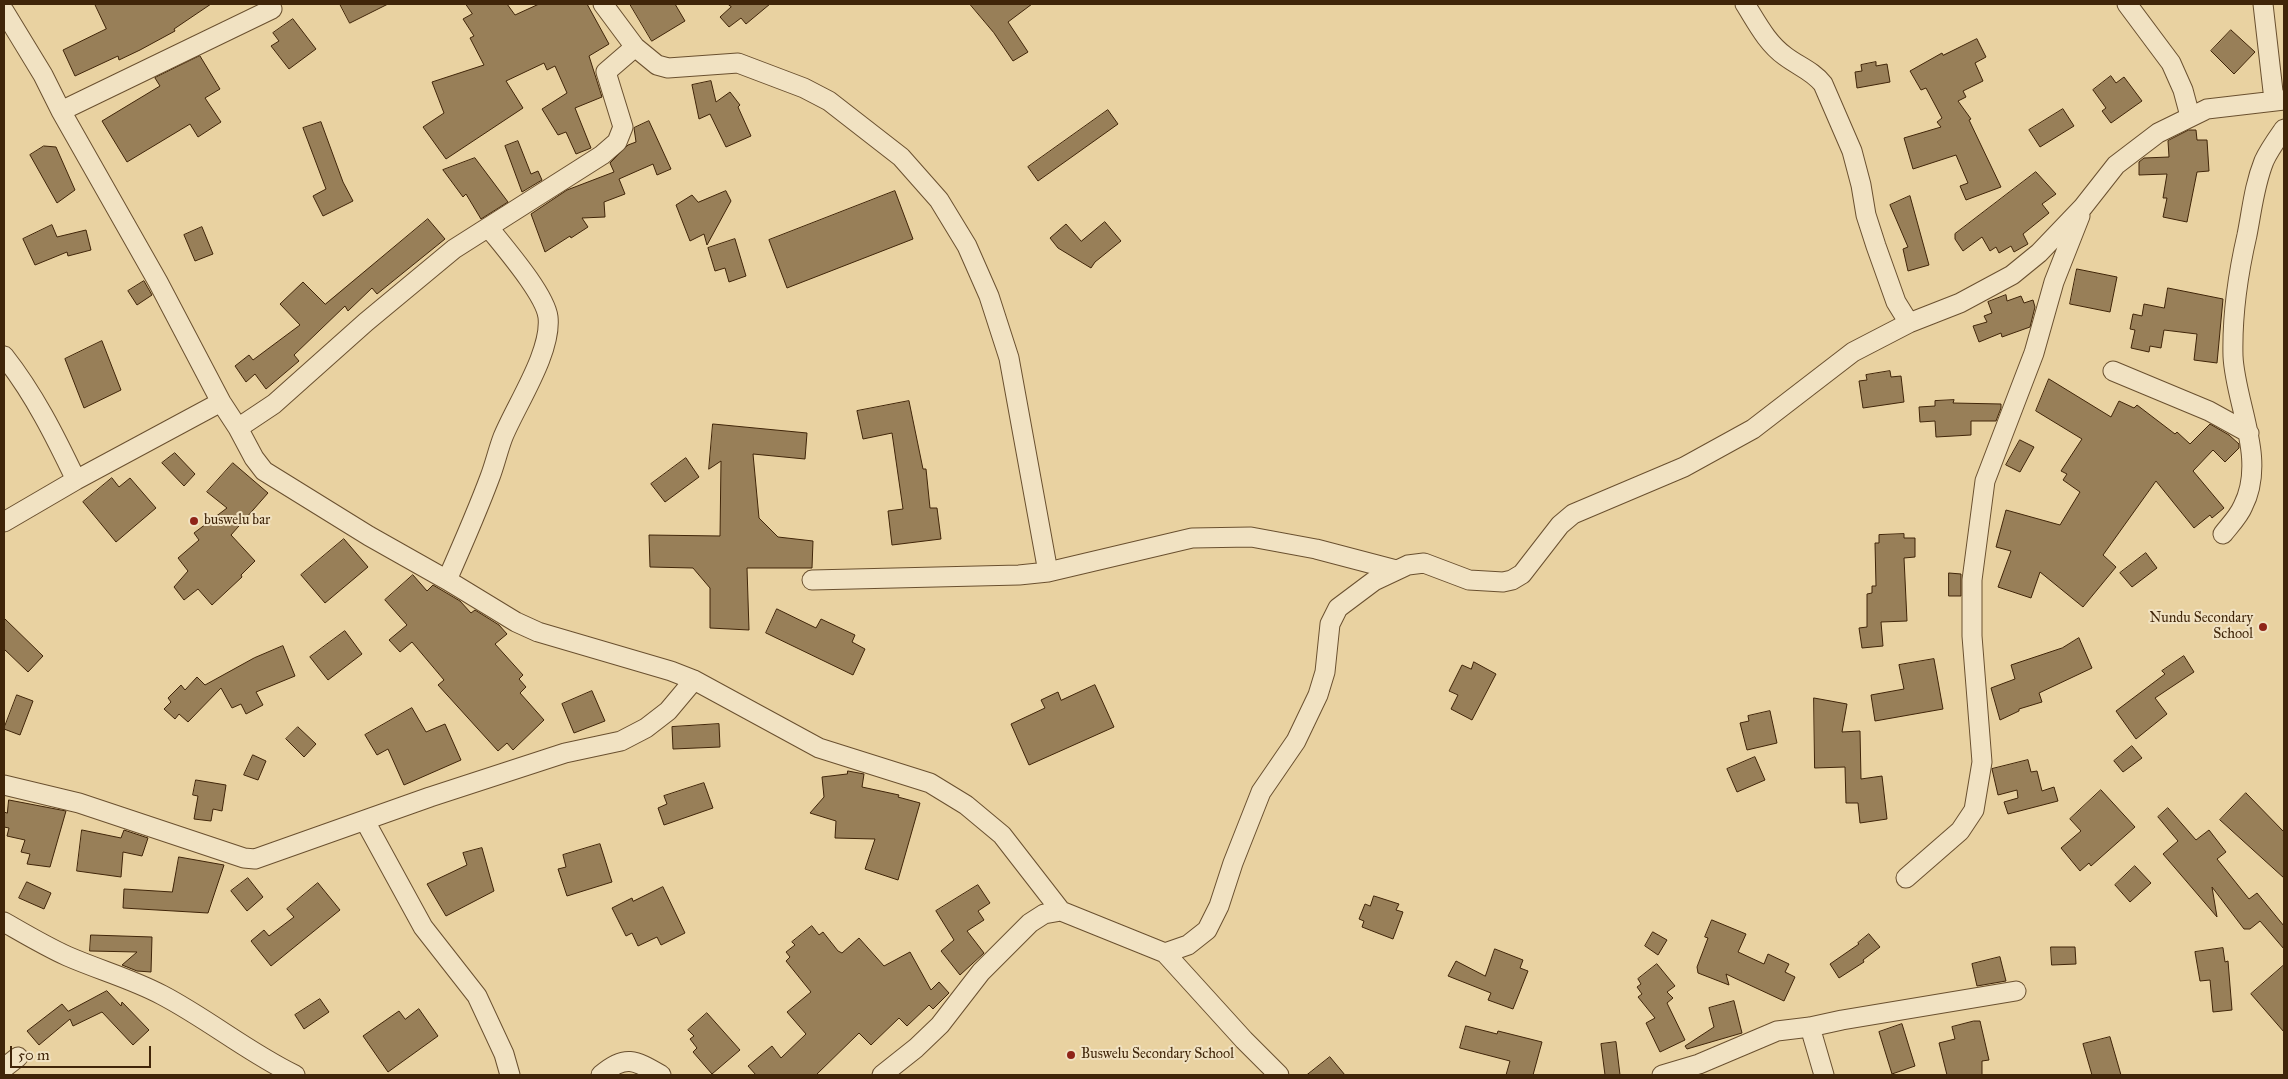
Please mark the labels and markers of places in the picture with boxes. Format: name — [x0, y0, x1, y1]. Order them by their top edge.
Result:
place label: buswelu bar — [204, 513, 270, 529]
marker: buswelu bar — [188, 515, 200, 527]
place label: Nundu Secondary School — [2150, 611, 2253, 644]
marker: Nundu Secondary School — [2257, 621, 2269, 633]
place label: Buswelu Secondary School — [1081, 1047, 1234, 1063]
marker: Buswelu Secondary School — [1065, 1049, 1077, 1061]

